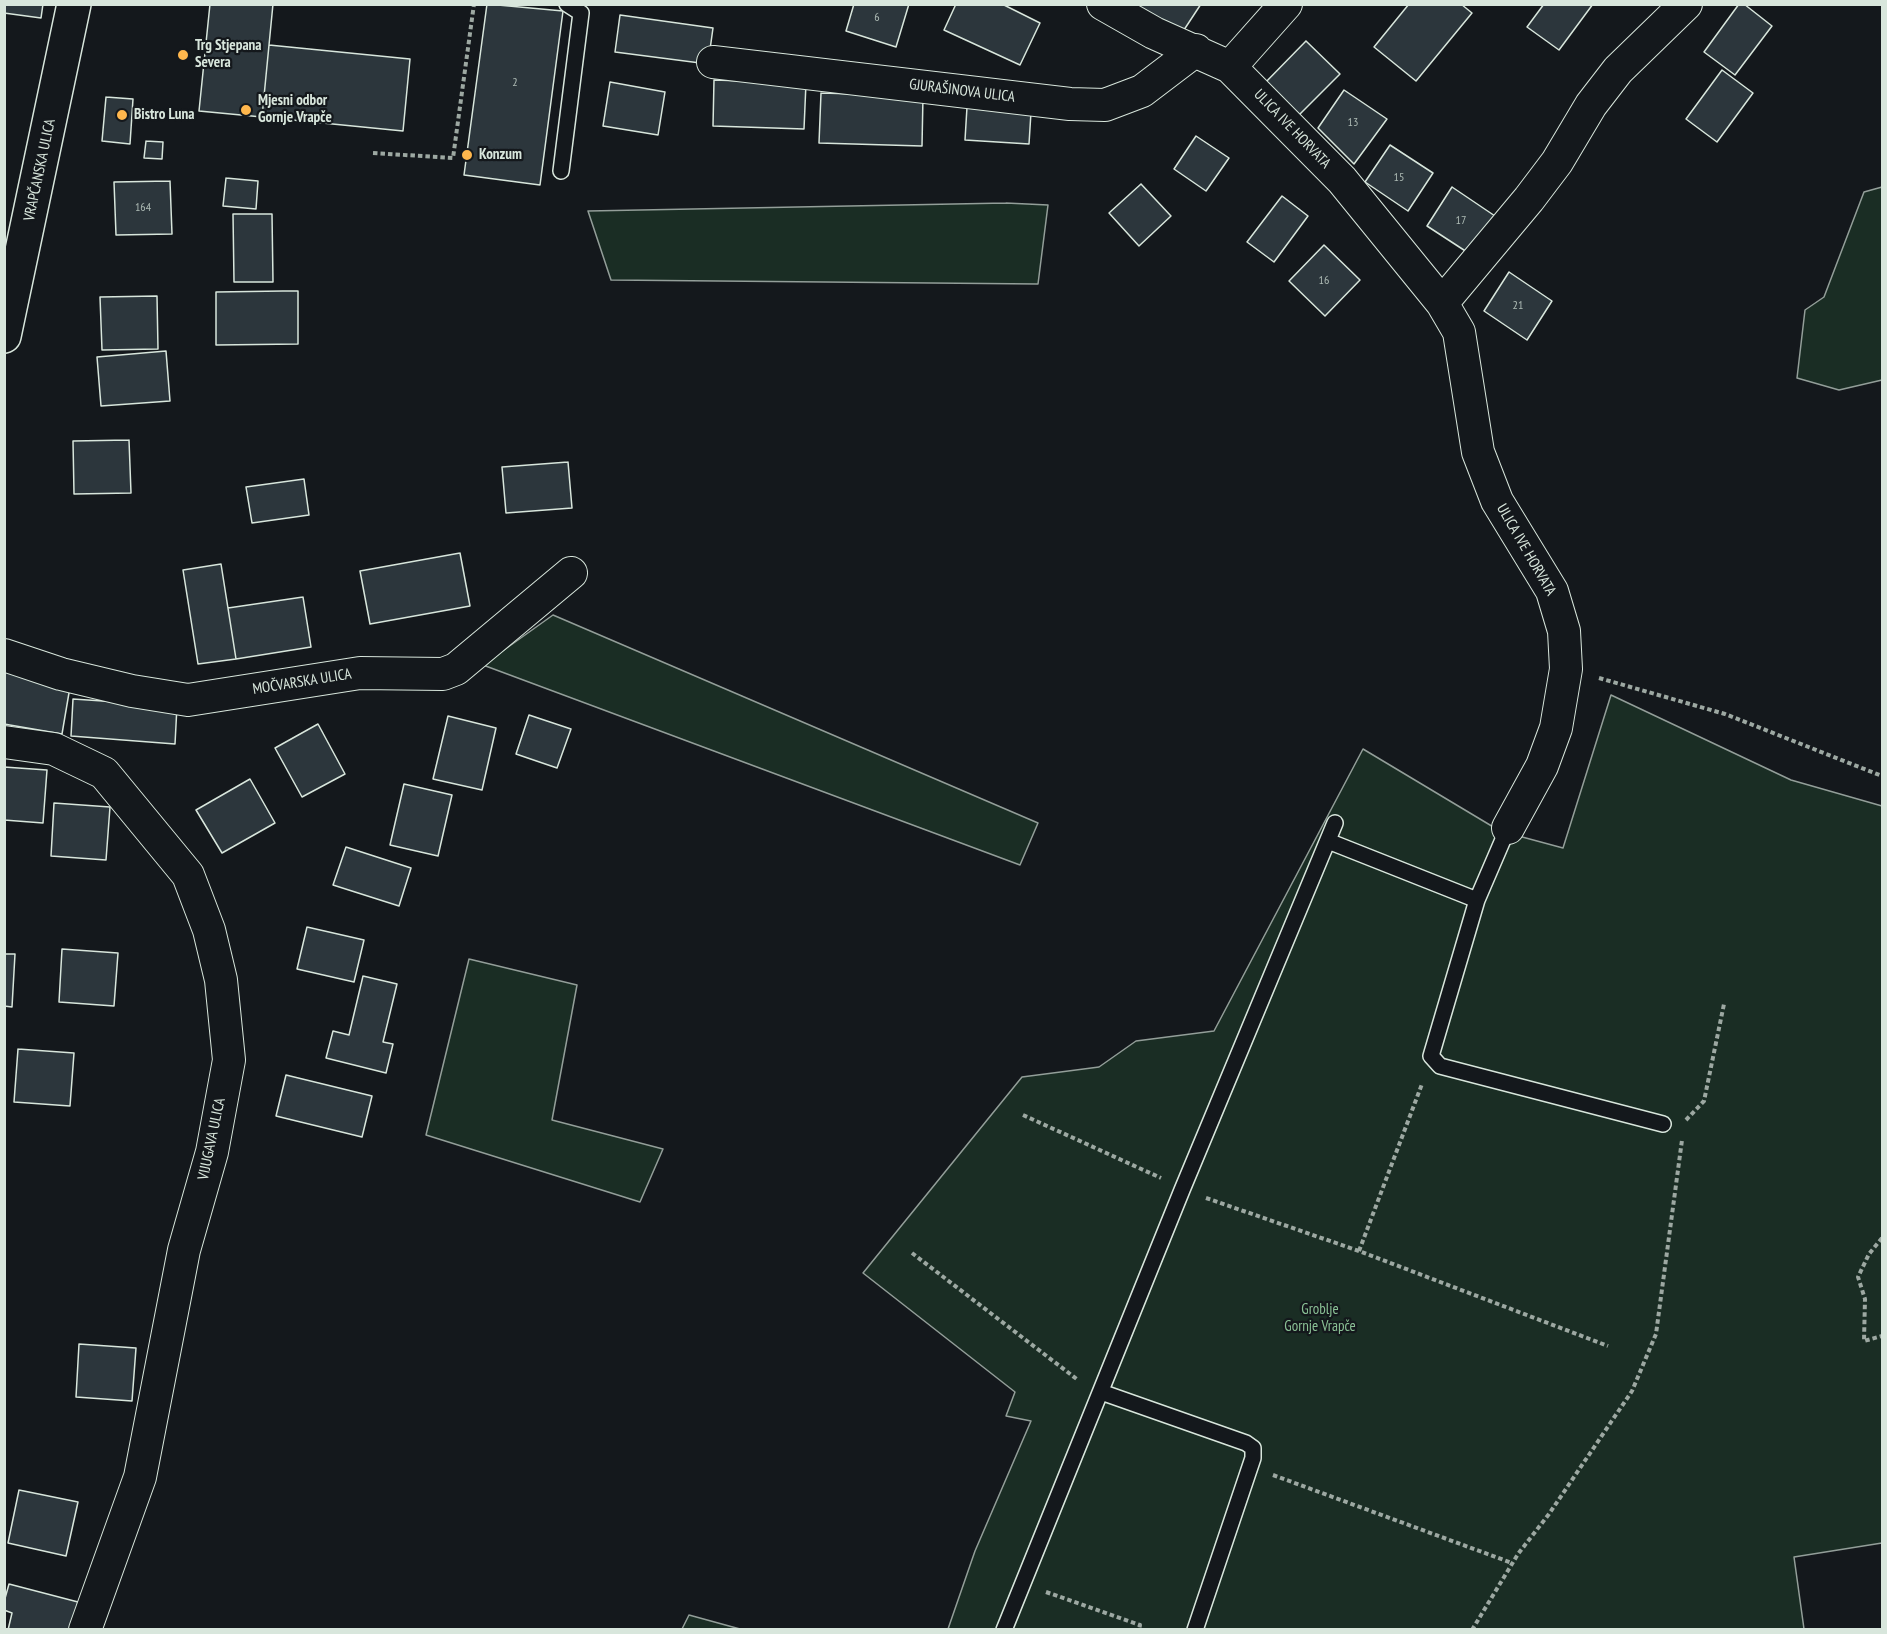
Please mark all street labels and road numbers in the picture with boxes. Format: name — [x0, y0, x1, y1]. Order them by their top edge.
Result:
street label: GJURAŠINOVA ULICA — [908, 76, 1016, 106]
street label: ULICA IVE HORVATA — [1250, 86, 1334, 172]
street label: VRAPČANSKA ULICA — [20, 117, 60, 223]
street label: ULICA IVE HORVATA — [1492, 501, 1560, 599]
street label: MOČVARSKA ULICA — [251, 665, 353, 699]
street label: VIJUGAVA ULICA — [195, 1096, 229, 1182]

